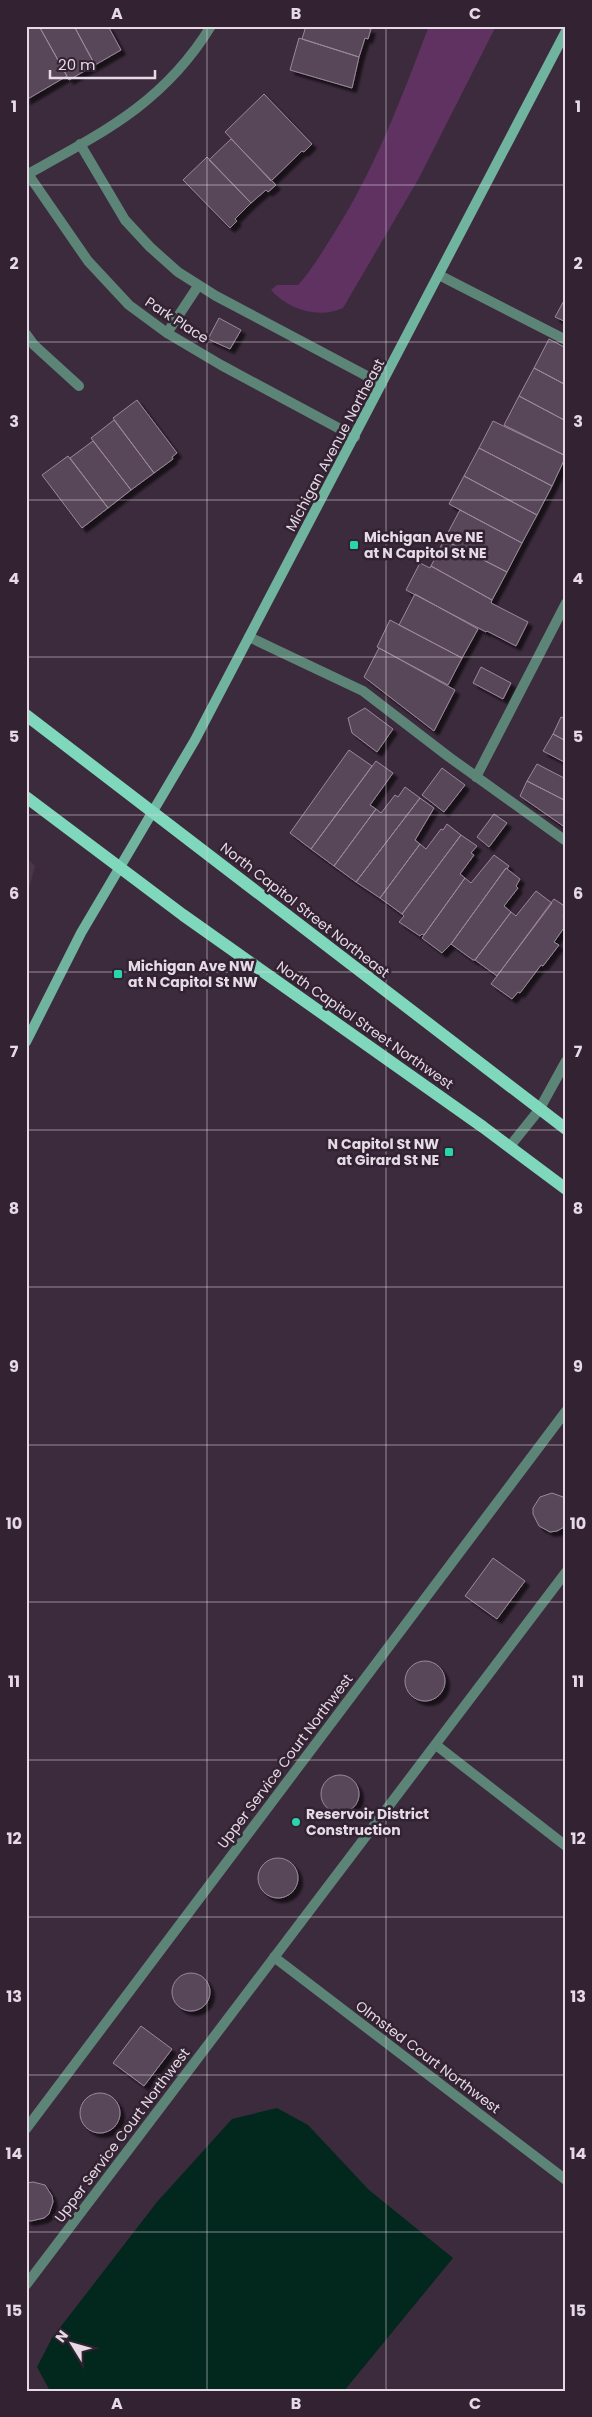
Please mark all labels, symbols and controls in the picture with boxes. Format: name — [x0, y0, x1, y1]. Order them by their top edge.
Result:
text: A — [111, 2, 123, 25]
text: B — [291, 2, 301, 25]
text: C — [469, 2, 481, 25]
scale bar — [50, 48, 155, 80]
text: 20 m — [58, 54, 96, 75]
text: 1 — [11, 95, 17, 118]
text: 1 — [575, 95, 581, 118]
text: 2 — [9, 252, 19, 275]
text: 2 — [573, 252, 583, 275]
street label: Park Place — [141, 292, 213, 348]
street label: Michigan Avenue Northeast — [281, 355, 389, 535]
text: 3 — [9, 410, 19, 433]
text: 3 — [573, 410, 583, 433]
place label: Michigan Ave NE at N Capitol St NE — [364, 527, 487, 563]
marker: Michigan Ave NE at N Capitol St NE — [348, 539, 360, 551]
text: 4 — [9, 567, 20, 590]
text: 4 — [573, 567, 584, 590]
text: 5 — [9, 725, 19, 748]
text: 5 — [573, 725, 583, 748]
street label: North Capitol Street Northeast — [216, 838, 394, 982]
text: 6 — [9, 882, 19, 905]
text: 6 — [573, 882, 583, 905]
place label: Michigan Ave NW at N Capitol St NW — [128, 956, 258, 992]
street label: North Capitol Street Northwest — [273, 956, 457, 1094]
marker: Michigan Ave NW at N Capitol St NW — [112, 968, 124, 980]
text: 7 — [10, 1040, 19, 1063]
text: 7 — [574, 1040, 583, 1063]
place label: N Capitol St NW at Girard St NE — [327, 1134, 439, 1170]
marker: N Capitol St NW at Girard St NE — [443, 1146, 455, 1158]
text: 8 — [9, 1197, 19, 1220]
text: 8 — [573, 1197, 583, 1220]
text: 9 — [9, 1355, 19, 1378]
text: 9 — [573, 1355, 583, 1378]
text: 10 — [6, 1512, 22, 1535]
text: 10 — [570, 1512, 586, 1535]
text: 11 — [8, 1670, 20, 1693]
street label: Upper Service Court Northwest — [213, 1670, 357, 1852]
text: 11 — [572, 1670, 584, 1693]
place label: Reservoir District Construction — [306, 1804, 429, 1840]
marker: Reservoir District Construction — [290, 1816, 302, 1828]
text: 12 — [6, 1827, 22, 1850]
text: 12 — [570, 1827, 586, 1850]
text: 13 — [6, 1985, 22, 2008]
text: 13 — [570, 1985, 586, 2008]
street label: Olmsted Court Northwest — [351, 1996, 505, 2118]
street label: Upper Service Court Northwest — [50, 2044, 194, 2226]
text: 14 — [6, 2142, 23, 2165]
text: 14 — [570, 2142, 587, 2165]
text: 15 — [6, 2299, 22, 2322]
text: 15 — [570, 2299, 586, 2322]
north arrow — [48, 2320, 98, 2370]
text: N — [50, 2326, 73, 2346]
text: A — [111, 2392, 123, 2415]
text: B — [291, 2392, 301, 2415]
text: C — [469, 2392, 481, 2415]

